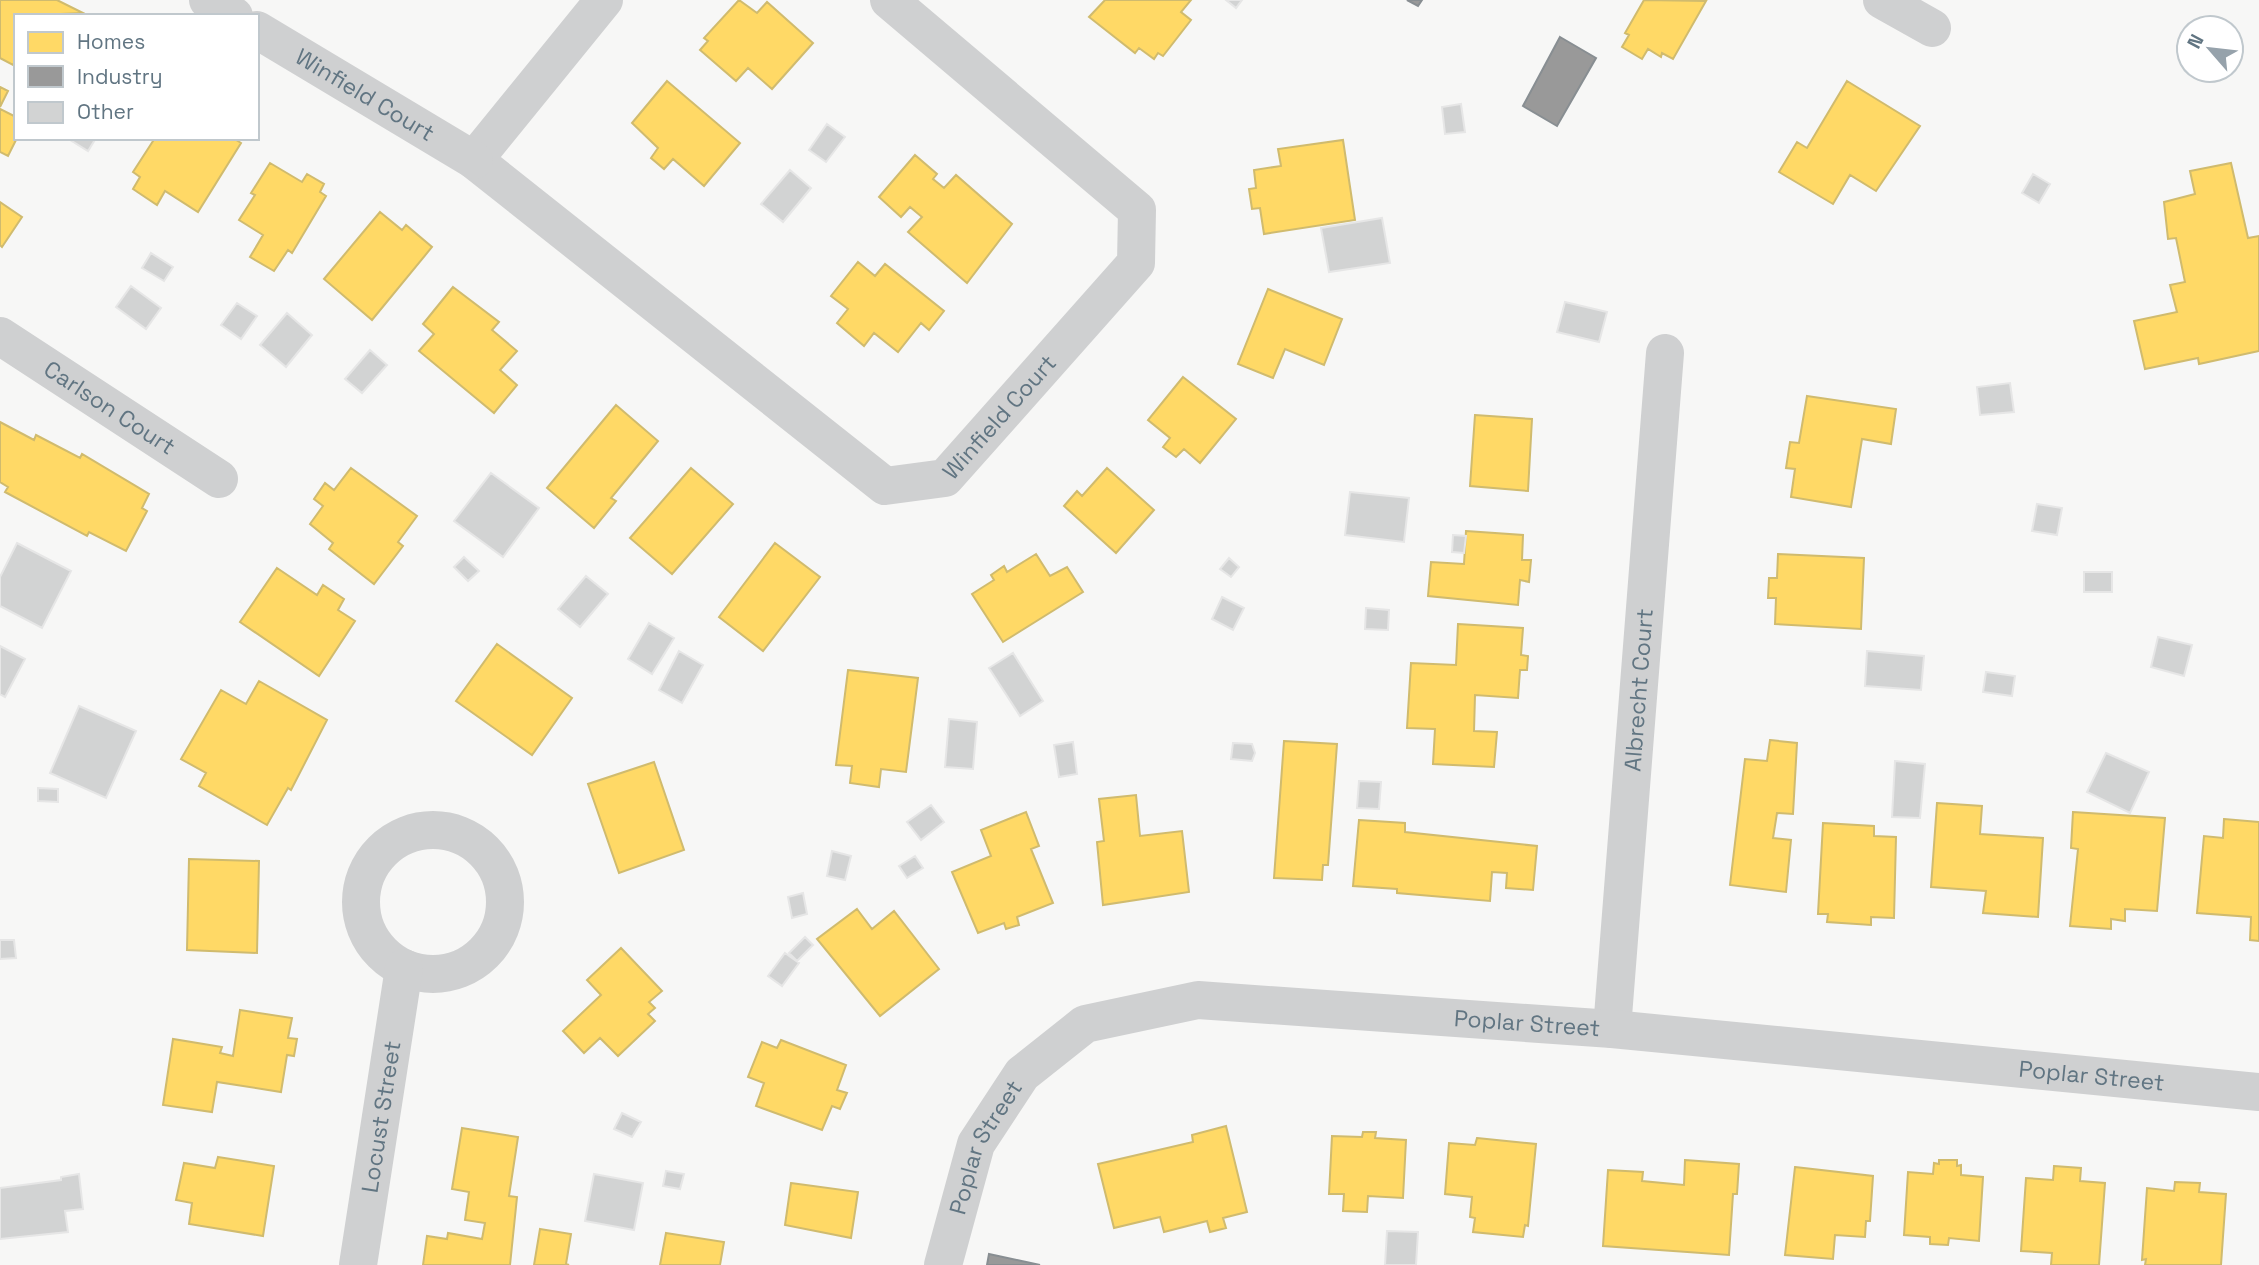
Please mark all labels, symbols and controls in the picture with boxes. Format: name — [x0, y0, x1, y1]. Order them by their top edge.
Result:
legend — [14, 14, 259, 140]
north arrow — [2175, 14, 2245, 84]
text: Homes — [77, 28, 145, 55]
text: N — [2181, 30, 2209, 53]
street label: Winfield Court — [290, 42, 440, 148]
text: Industry — [77, 63, 163, 90]
text: Other — [77, 98, 134, 125]
street label: Winfield Court — [936, 348, 1063, 486]
street label: Carlson Court — [38, 354, 181, 461]
street label: Albrecht Court — [1617, 607, 1660, 773]
street label: Poplar Street — [1453, 1003, 1601, 1043]
street label: Locust Street — [354, 1039, 408, 1195]
street label: Poplar Street — [2017, 1054, 2166, 1098]
street label: Poplar Street — [942, 1074, 1029, 1218]

